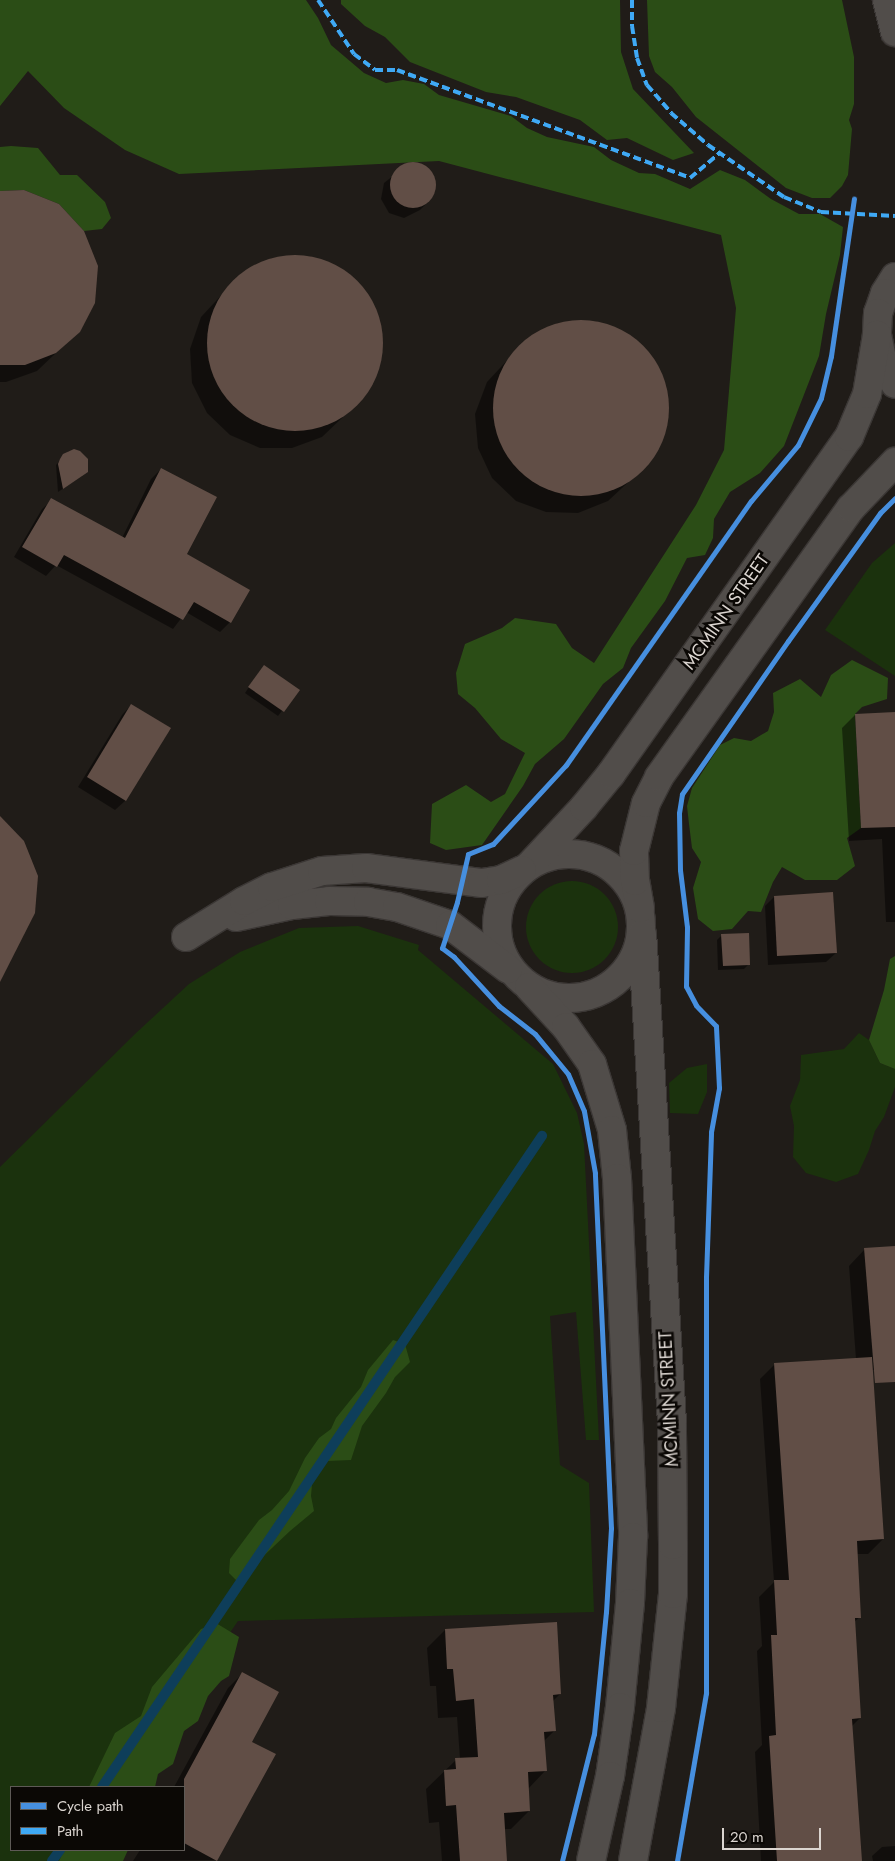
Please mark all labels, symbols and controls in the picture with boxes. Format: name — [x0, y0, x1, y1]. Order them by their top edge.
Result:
street label: MCMINN STREET — [678, 550, 774, 674]
street label: MCMINN STREET — [655, 1331, 683, 1467]
legend — [10, 1786, 185, 1851]
text: Cycle path — [57, 1795, 124, 1817]
scale bar — [725, 1818, 824, 1850]
text: Path — [57, 1820, 83, 1842]
text: 20 m — [730, 1826, 764, 1848]

